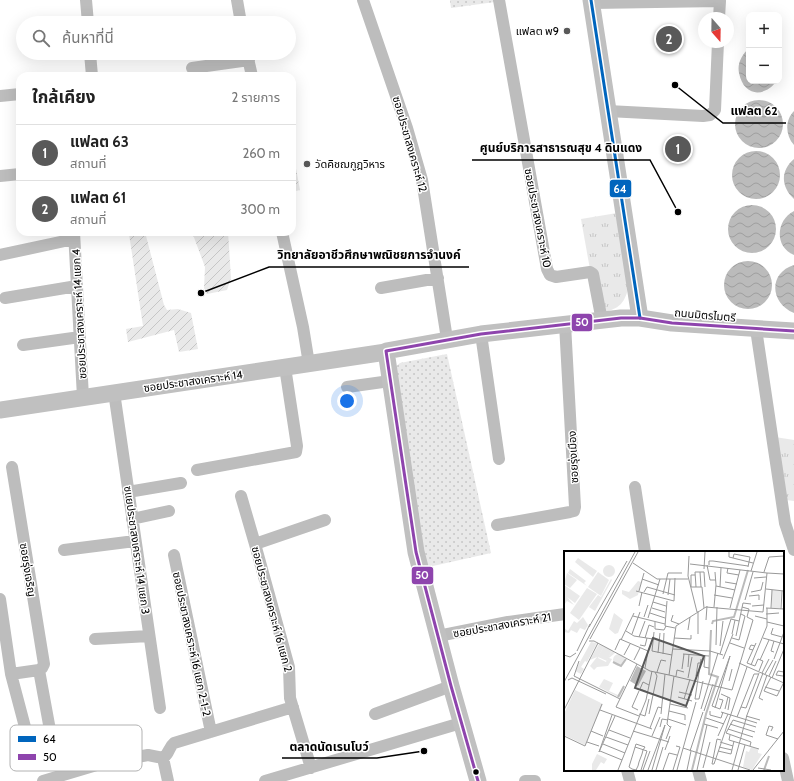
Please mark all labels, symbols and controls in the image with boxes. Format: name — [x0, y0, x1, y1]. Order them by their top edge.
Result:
north arrow — [698, 12, 734, 48]
map controls — [746, 12, 782, 84]
button: + — [746, 12, 782, 48]
search box — [16, 16, 296, 60]
place label: แฟลต พ9 — [516, 24, 559, 38]
pin: 2 — [656, 24, 682, 54]
marker: แฟลต พ9 — [562, 26, 572, 36]
icon: search — [30, 27, 52, 49]
text: ค้นหาที่นี่ — [62, 29, 114, 47]
button: − — [746, 48, 782, 84]
text: ใกล้เคียง — [32, 87, 95, 107]
text: 2 รายการ — [231, 89, 280, 105]
street label: ซอยประชาสงเคราะห์ 12 — [390, 94, 430, 194]
callout: แฟลต 62 — [723, 99, 786, 123]
text: แฟลต 62 — [731, 103, 777, 118]
text: แฟลต 63 — [70, 133, 129, 151]
pin: 1 — [665, 134, 691, 164]
callout: ศูนย์บริการสาธารณสุข 4 ดินแดง — [472, 136, 650, 160]
text: ศูนย์บริการสาธารณสุข 4 ดินแดง — [480, 140, 642, 156]
text: 1 — [43, 145, 47, 161]
text: 260 m — [242, 145, 280, 161]
text: สถานที่ — [70, 155, 106, 171]
place label: วัดคิชฌกูฎวิหาร — [315, 157, 385, 171]
marker: วัดคิชฌกูฎวิหาร — [302, 159, 312, 169]
street label: ซอยประชาสงเคราะห์ 10 — [521, 167, 555, 269]
line badge: 64 — [609, 179, 632, 198]
text: 64 — [613, 182, 627, 196]
text: แฟลต 61 — [70, 189, 126, 207]
text: 2 — [42, 201, 48, 217]
text: 300 m — [240, 201, 280, 217]
text: สถานที่ — [70, 211, 106, 227]
callout: วิทยาลัยอาชีวศึกษาพณิชยการจำนงค์ — [269, 243, 469, 267]
text: วิทยาลัยอาชีวศึกษาพณิชยการจำนงค์ — [277, 247, 461, 262]
street label: ซอยประชาสงเคราะห์ 14 แยก 4 — [69, 248, 89, 379]
street label: ถนนมิตรไมตรี — [674, 305, 737, 325]
line badge: 50 — [571, 313, 593, 332]
text: 50 — [575, 315, 589, 329]
street label: ซอยประชาสงเคราะห์ 14 — [143, 367, 244, 395]
your location — [337, 391, 357, 411]
street label: ซอยรุ่งเมือง — [565, 430, 581, 484]
street label: ซแยประชาสงเคราะห์ 14 แยก 3 — [121, 485, 153, 615]
street label: ซอยรุ่งเจริญ — [17, 542, 39, 598]
street label: ซอยประชาสงเคราะห์ 16 แยก 2 — [248, 545, 296, 674]
inset map — [564, 551, 784, 771]
line badge: 50 — [411, 566, 434, 585]
text: 50 — [415, 568, 429, 582]
street label: ซอยประชาสงเคราะห์ 16 แยก 2-1-2 — [170, 570, 214, 718]
street label: ซอยประชาสงเคราะห์ 21 — [452, 609, 552, 641]
legend — [10, 725, 142, 771]
text: 64 — [43, 732, 56, 746]
callout: ตลาดนัดเรนโบว์ — [282, 734, 377, 758]
text: ตลาดนัดเรนโบว์ — [289, 739, 369, 754]
text: 50 — [43, 750, 57, 764]
unlabelled marker — [471, 767, 481, 777]

